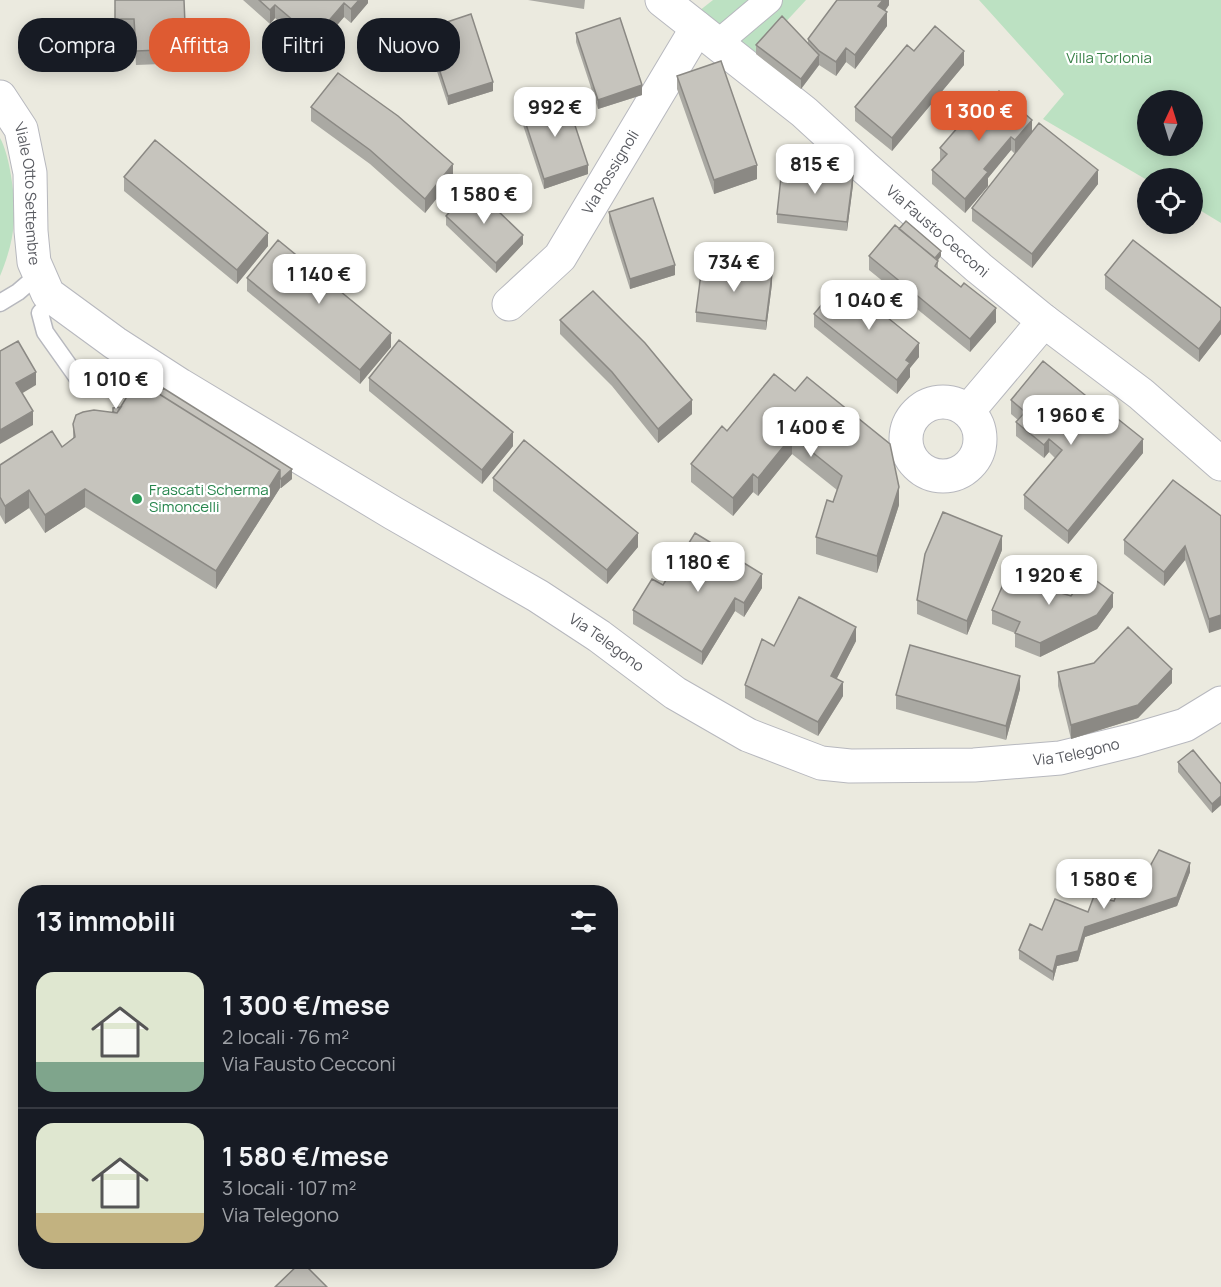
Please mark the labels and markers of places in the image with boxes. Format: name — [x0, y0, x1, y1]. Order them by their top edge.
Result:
pin: 992 € — [513, 87, 597, 138]
pin: 1 300 € — [924, 91, 1034, 142]
pin: 815 € — [773, 144, 857, 195]
pin: 1 580 € — [429, 174, 539, 225]
pin: 734 € — [692, 242, 776, 293]
pin: 1 140 € — [264, 254, 374, 305]
pin: 1 040 € — [814, 280, 924, 331]
pin: 1 010 € — [61, 359, 171, 410]
pin: 1 960 € — [1016, 395, 1126, 446]
pin: 1 400 € — [756, 407, 866, 458]
place label: Frascati Scherma Simoncelli — [149, 479, 269, 517]
marker: Frascati Scherma Simoncelli — [130, 492, 144, 506]
pin: 1 180 € — [643, 542, 753, 593]
pin: 1 920 € — [994, 555, 1104, 606]
pin: 1 580 € — [1049, 859, 1159, 910]

